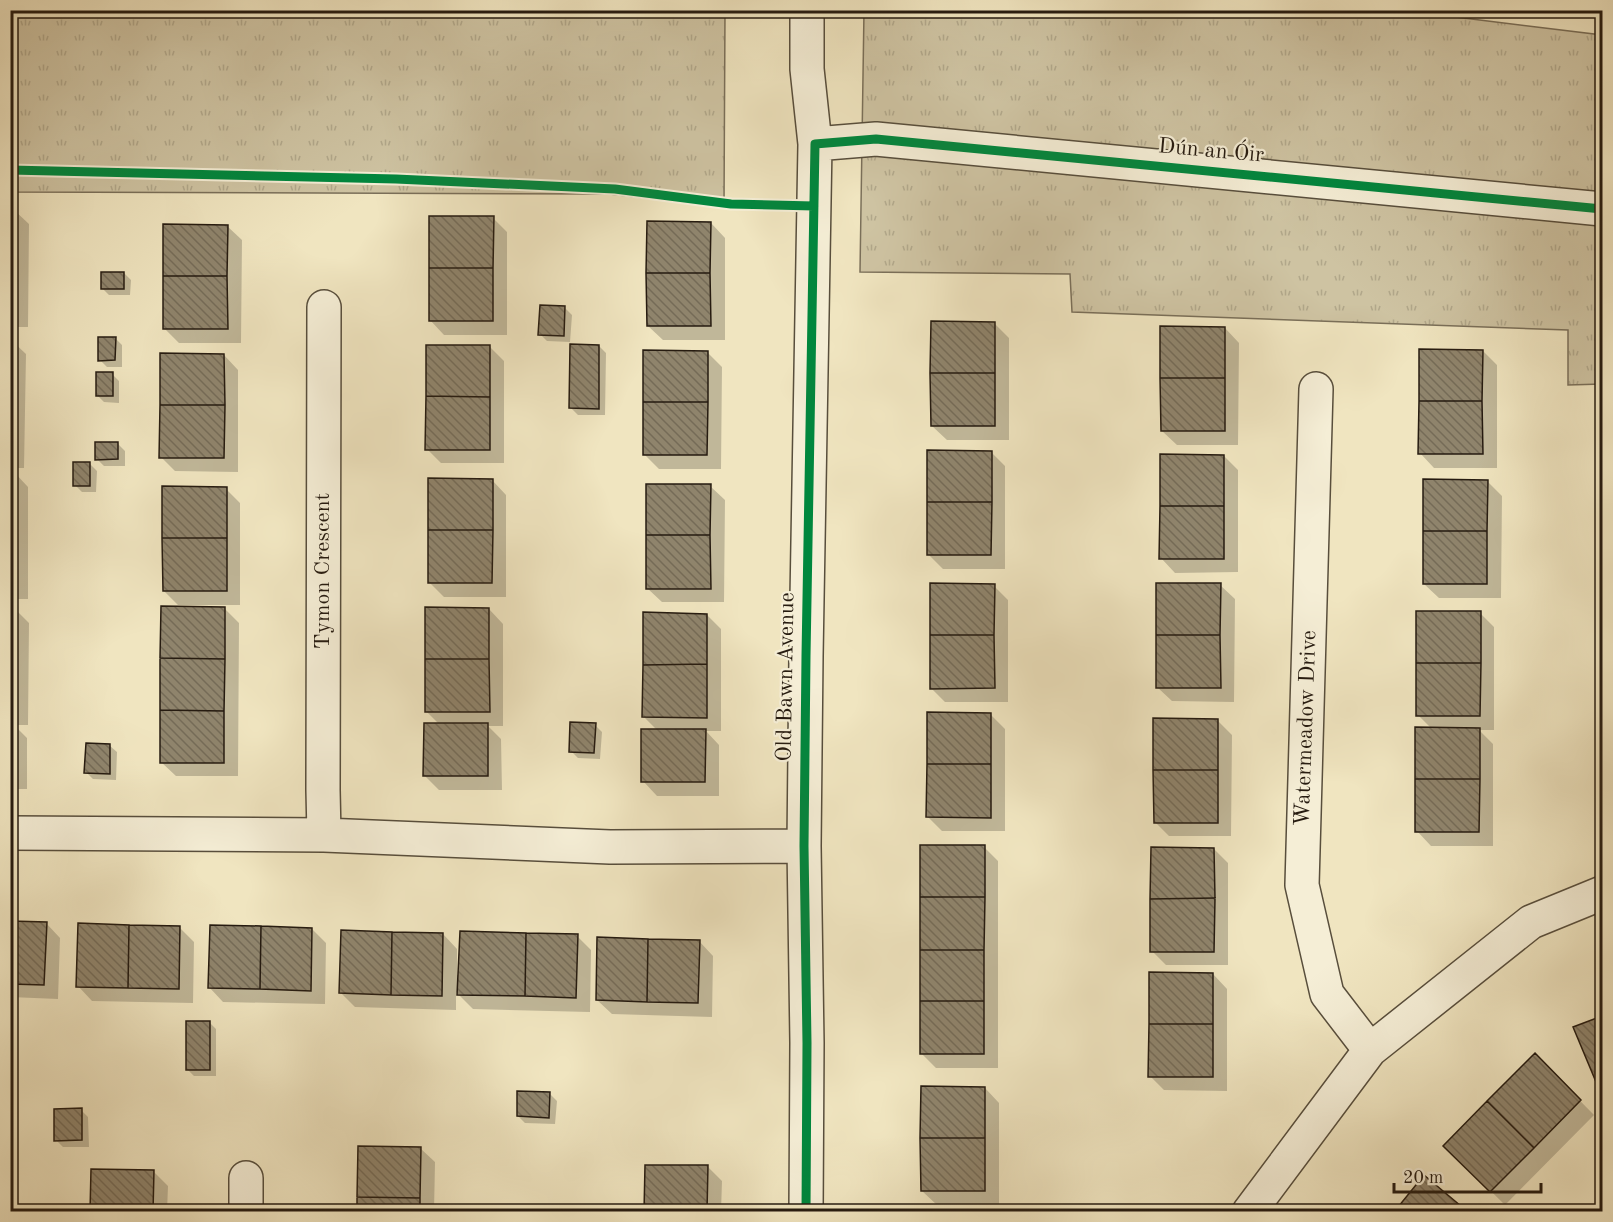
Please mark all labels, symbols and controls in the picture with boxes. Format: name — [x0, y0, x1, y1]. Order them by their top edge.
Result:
street label: Dún an Óir — [1157, 131, 1265, 167]
street label: Tymon Crescent — [312, 493, 334, 649]
street label: Old Bawn Avenue — [774, 592, 798, 762]
street label: Watermeadow Drive — [1292, 630, 1320, 826]
scale bar — [1394, 1156, 1541, 1194]
text: 20 m — [1403, 1169, 1443, 1187]

